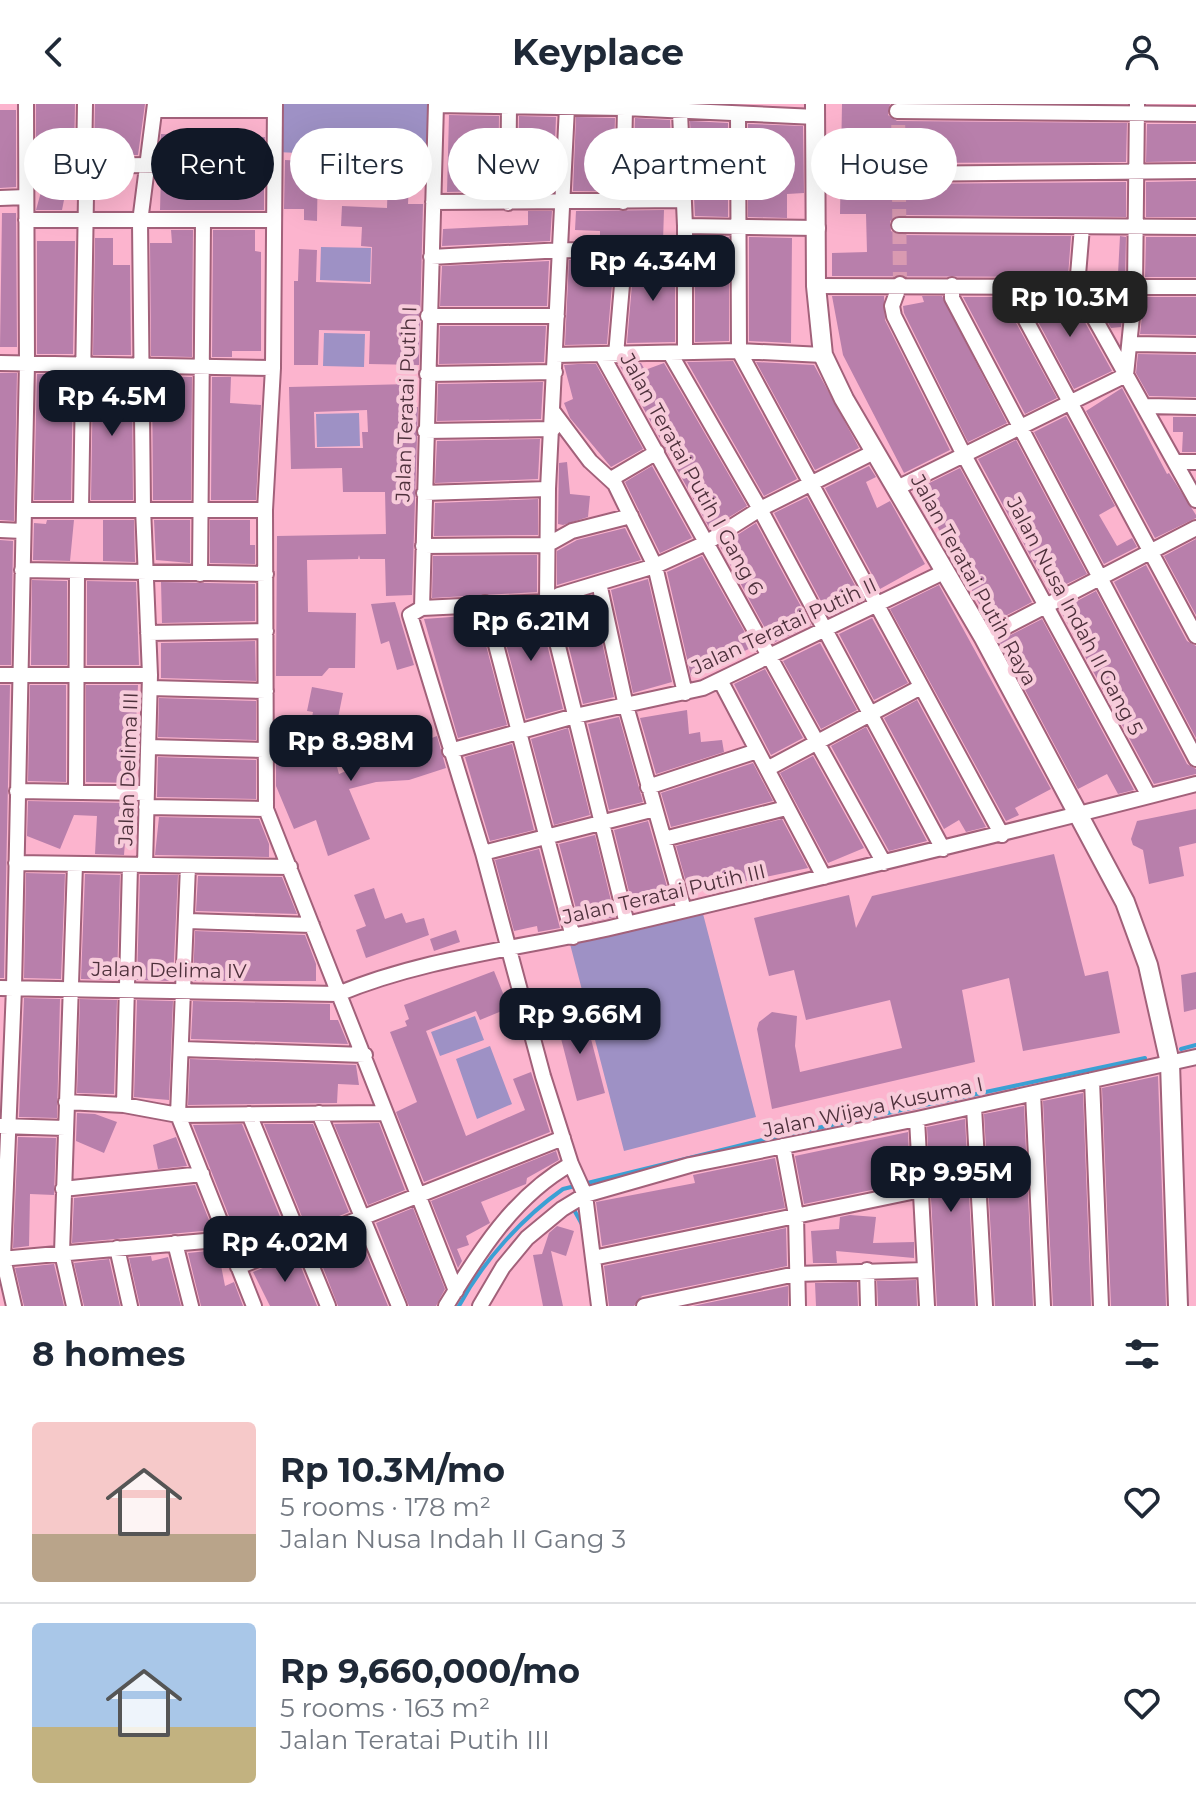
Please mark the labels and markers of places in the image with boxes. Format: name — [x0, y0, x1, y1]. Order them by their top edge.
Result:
pin: Rp 4.34M — [570, 235, 736, 303]
pin: Rp 10.3M — [987, 271, 1153, 339]
pin: Rp 4.5M — [38, 370, 186, 438]
pin: Rp 6.21M — [448, 595, 614, 663]
pin: Rp 8.98M — [268, 715, 434, 783]
pin: Rp 9.66M — [497, 988, 663, 1056]
pin: Rp 9.95M — [868, 1146, 1034, 1214]
pin: Rp 4.02M — [202, 1216, 368, 1284]

